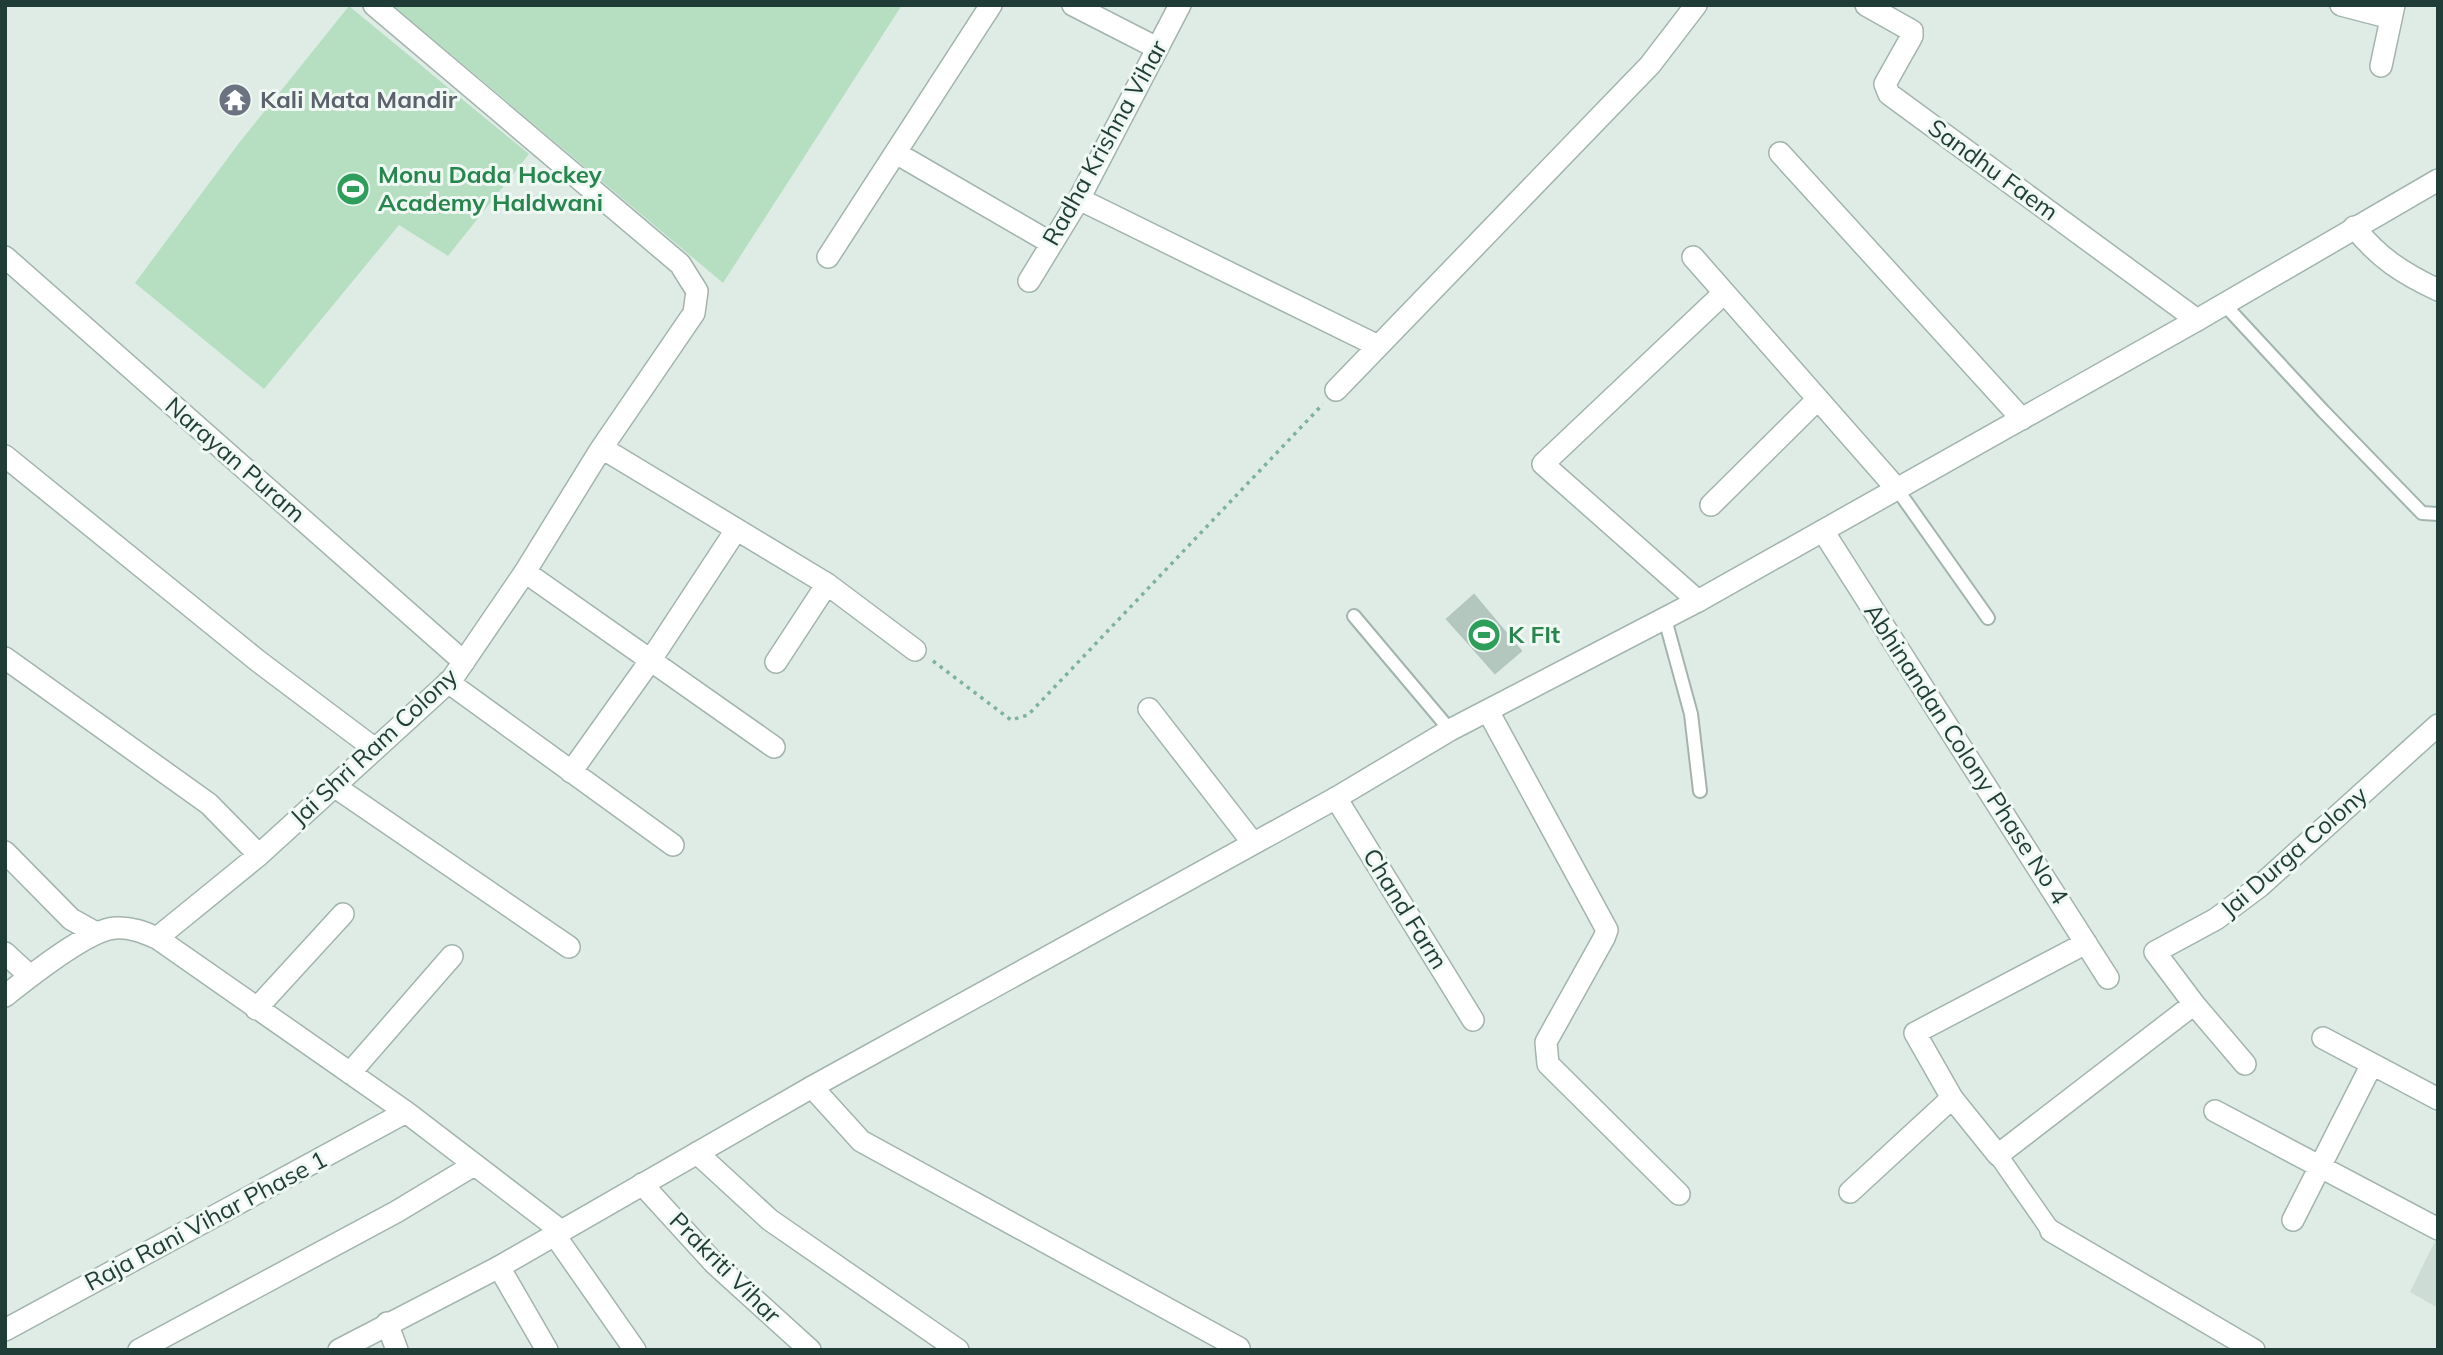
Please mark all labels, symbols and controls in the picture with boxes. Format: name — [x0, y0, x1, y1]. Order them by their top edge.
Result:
street label: Radha Krishna Vihar — [1035, 34, 1173, 250]
temple icon: Kali Mata Mandir — [216, 81, 254, 119]
place label: Kali Mata Mandir — [260, 84, 458, 114]
street label: Sandhu Faem — [1923, 112, 2065, 226]
place label: Monu Dada Hockey Academy Haldwani — [378, 159, 603, 217]
sports icon: Monu Dada Hockey Academy Haldwani — [334, 170, 372, 208]
street label: Narayan Puram — [159, 390, 312, 528]
street label: Abhinandan Colony Phase No 4 — [1858, 597, 2075, 910]
sports icon: K FIt — [1465, 616, 1503, 654]
place label: K FIt — [1508, 619, 1560, 649]
street label: Jai Shri Ram Colony — [283, 661, 463, 831]
street label: Jai Durga Colony — [2214, 779, 2373, 923]
street label: Chand Farm — [1357, 843, 1455, 974]
street label: Raja Rani Vihar Phase 1 — [79, 1144, 332, 1297]
street label: Prakriti Vihar — [664, 1205, 788, 1329]

